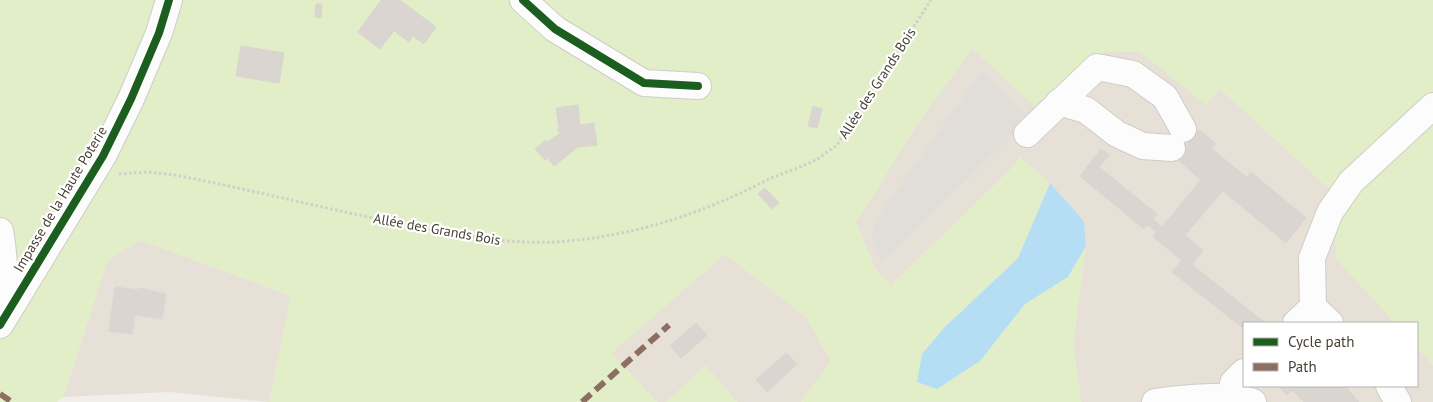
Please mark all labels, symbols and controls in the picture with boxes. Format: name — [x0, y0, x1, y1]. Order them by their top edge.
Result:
street label: Allée des Grands Bois — [834, 24, 920, 142]
street label: Impasse de la Haute Poterie — [9, 123, 111, 275]
street label: Allée des Grands Bois — [372, 209, 502, 249]
legend — [1243, 322, 1418, 387]
text: Cycle path — [1288, 332, 1354, 351]
text: Path — [1288, 357, 1317, 376]

